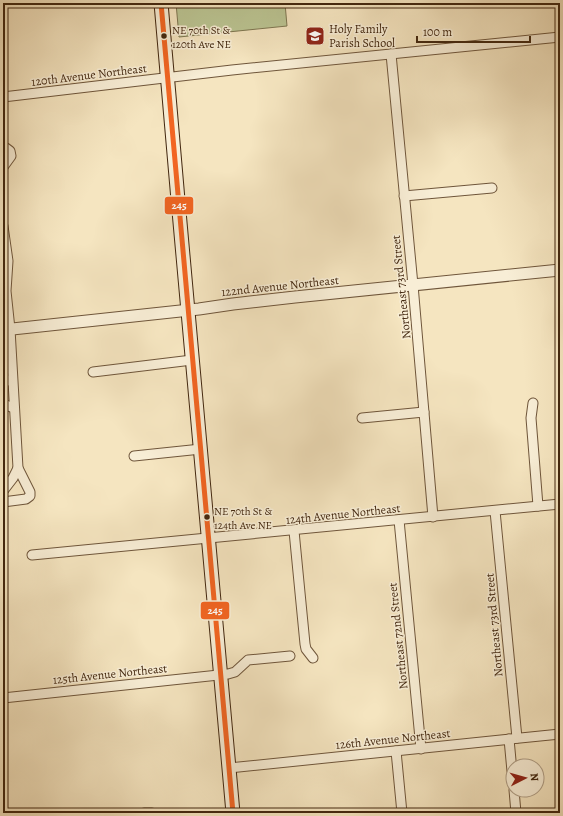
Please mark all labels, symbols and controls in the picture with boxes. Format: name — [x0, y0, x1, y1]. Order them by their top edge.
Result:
scale bar — [417, 18, 530, 44]
place label: Holy Family Parish School — [329, 21, 395, 51]
place label: NE 70th St & 120th Ave NE — [172, 23, 231, 52]
text: 100 m — [423, 24, 452, 40]
school or university icon: Holy Family Parish School — [304, 25, 326, 47]
marker: NE 70th St & 120th Ave NE — [159, 31, 169, 41]
street label: 120th Avenue Northeast — [30, 60, 148, 90]
line badge: 245 — [164, 196, 194, 215]
text: 245 — [171, 198, 187, 213]
street label: Northeast 73rd Street — [388, 234, 414, 340]
street label: 122nd Avenue Northeast — [220, 272, 340, 300]
street label: 124th Avenue Northeast — [285, 500, 401, 528]
place label: NE 70th St & 124th Ave NE — [214, 504, 272, 533]
marker: NE 70th St & 124th Ave NE — [202, 512, 212, 522]
street label: Northeast 73rd Street — [481, 572, 507, 678]
street label: Northeast 72nd Street — [384, 582, 412, 690]
line badge: 245 — [200, 601, 230, 620]
text: 245 — [207, 603, 223, 618]
street label: 125th Avenue Northeast — [52, 660, 168, 688]
street label: 126th Avenue Northeast — [335, 725, 451, 753]
north arrow — [505, 758, 545, 798]
text: N — [527, 772, 542, 782]

